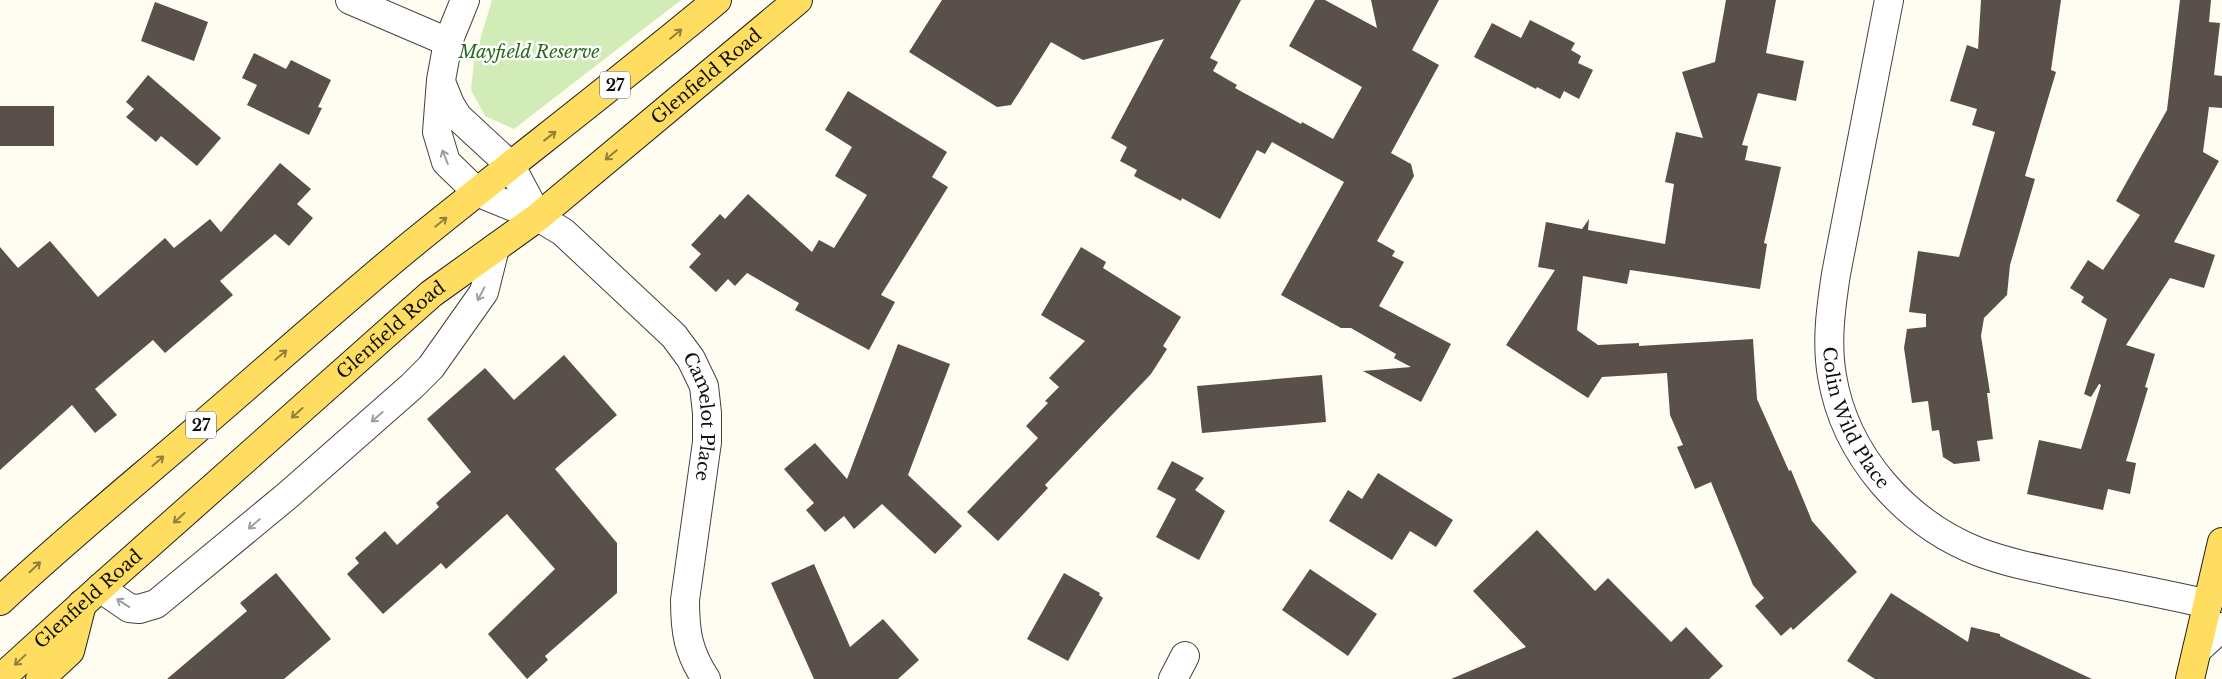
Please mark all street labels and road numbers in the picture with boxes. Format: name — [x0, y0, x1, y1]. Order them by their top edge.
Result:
street label: Glenfield Road — [647, 24, 766, 129]
road number: 27 — [600, 72, 630, 98]
street label: Glenfield Road — [332, 276, 449, 384]
street label: Colin Wild Place — [1818, 346, 1894, 493]
street label: Camelot Place — [678, 349, 718, 483]
road number: 27 — [186, 412, 216, 438]
street label: Glenfield Road — [30, 545, 147, 653]

